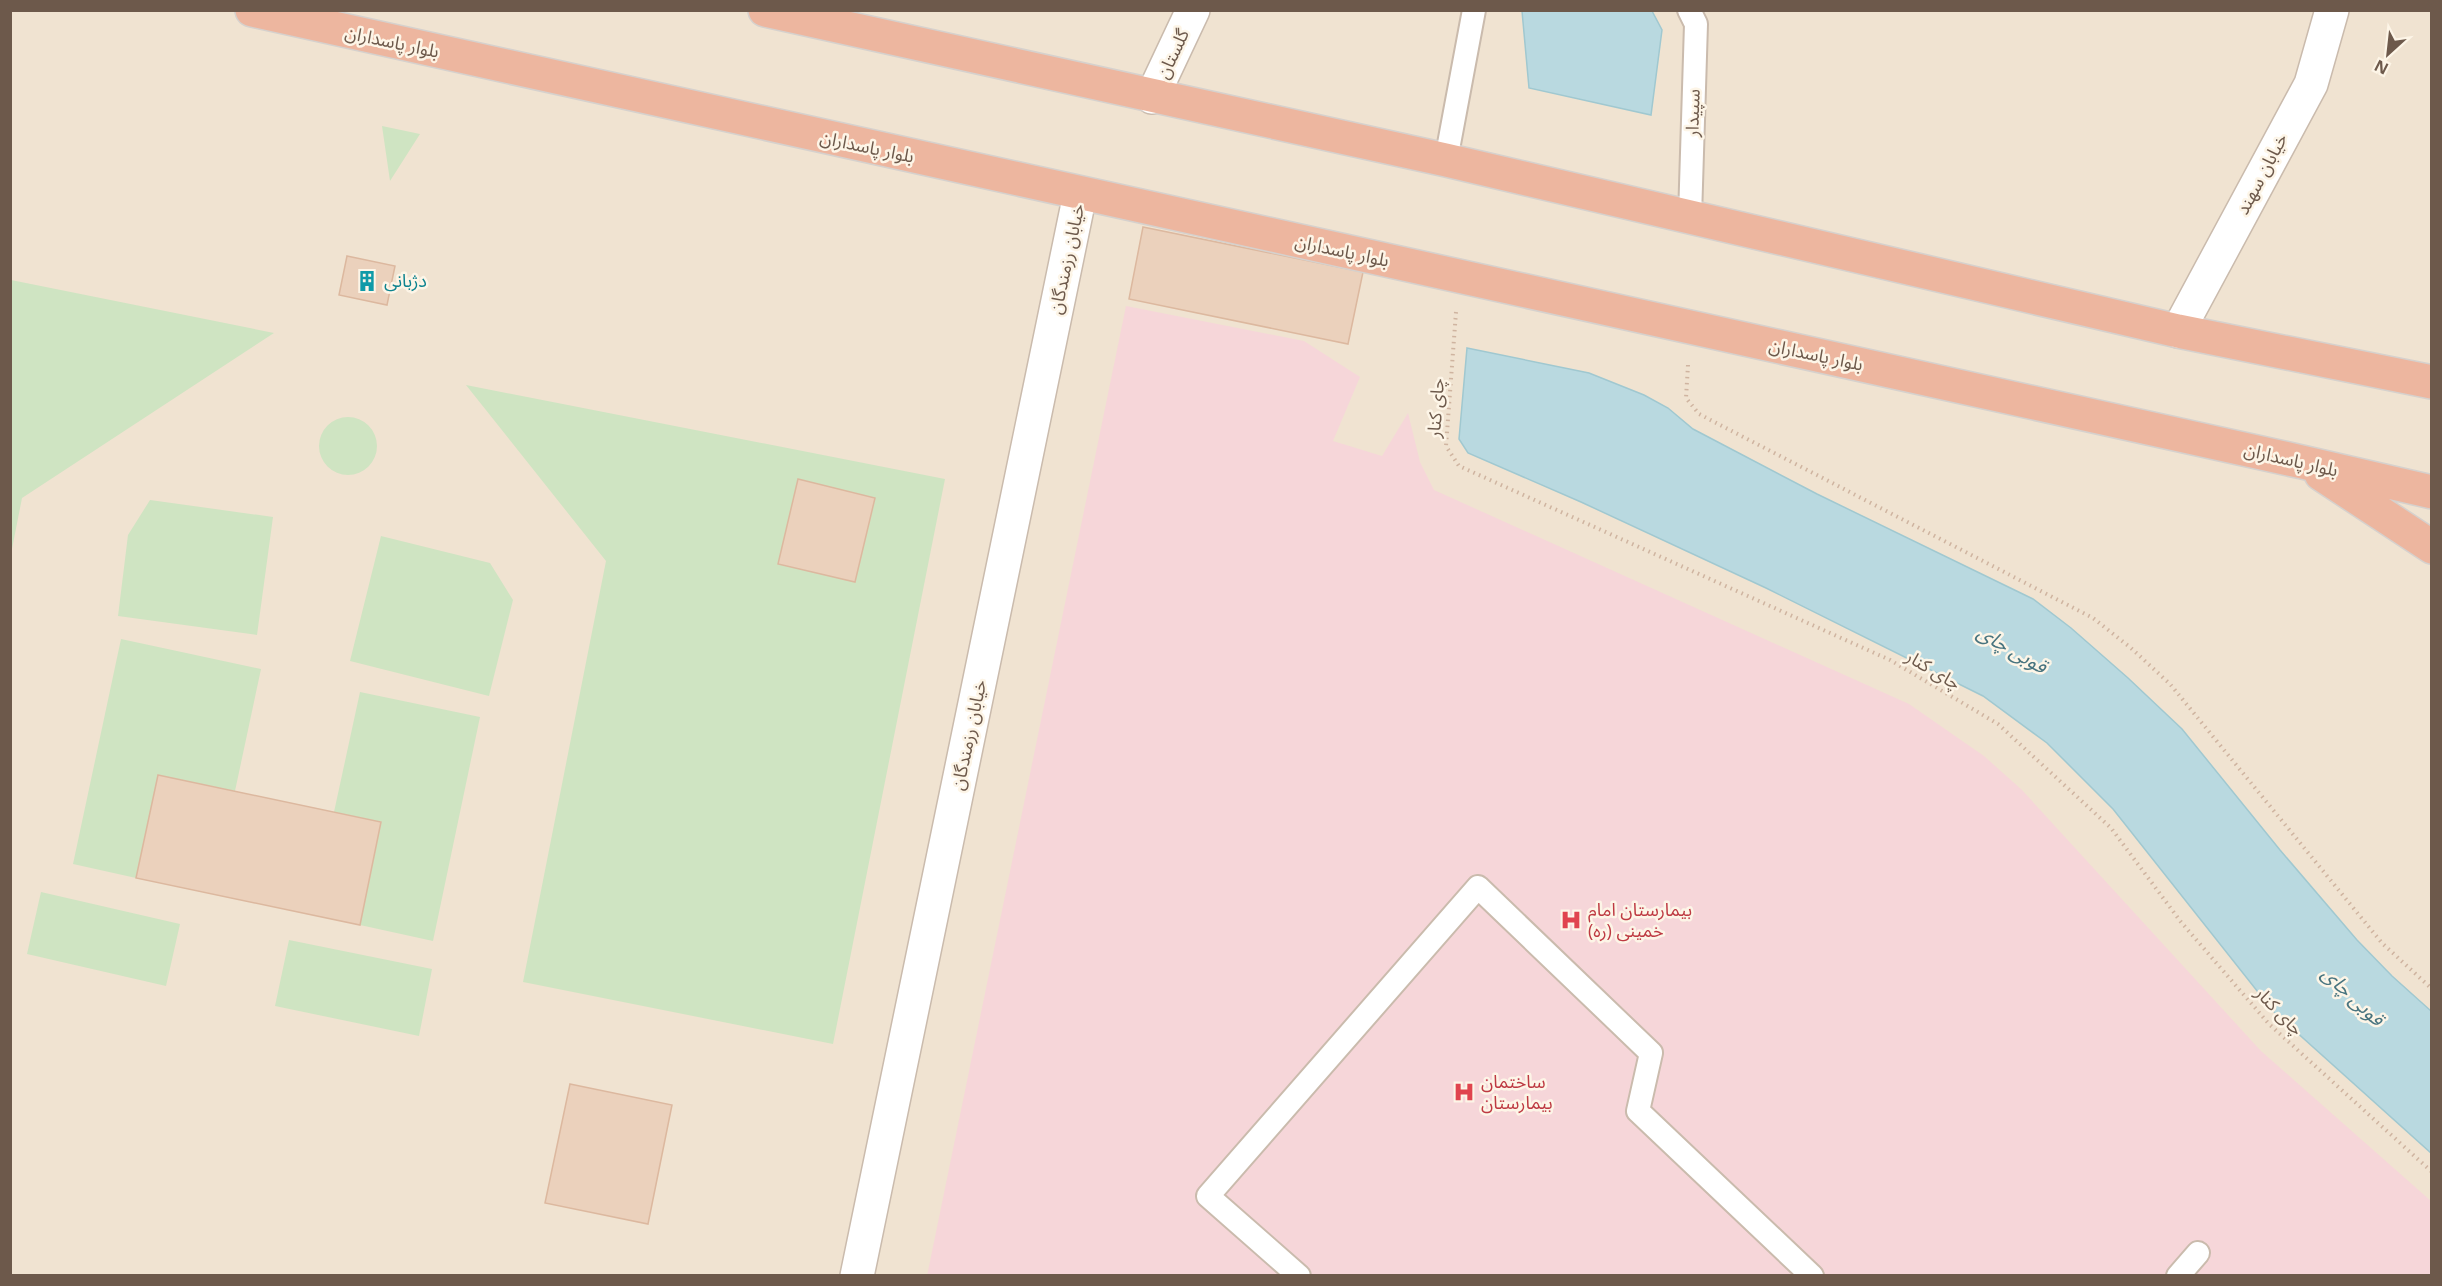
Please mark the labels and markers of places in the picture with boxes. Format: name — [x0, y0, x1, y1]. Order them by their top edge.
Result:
place label: دژبانی — [384, 268, 427, 292]
building icon: دژبانی — [355, 269, 379, 293]
place label: بیمارستان امام خمینی (ره) — [1588, 897, 1692, 942]
hospital icon: بیمارستان امام خمینی (ره) — [1559, 908, 1583, 932]
place label: ساختمان بیمارستان — [1481, 1069, 1553, 1114]
hospital icon: ساختمان بیمارستان — [1452, 1080, 1476, 1104]

